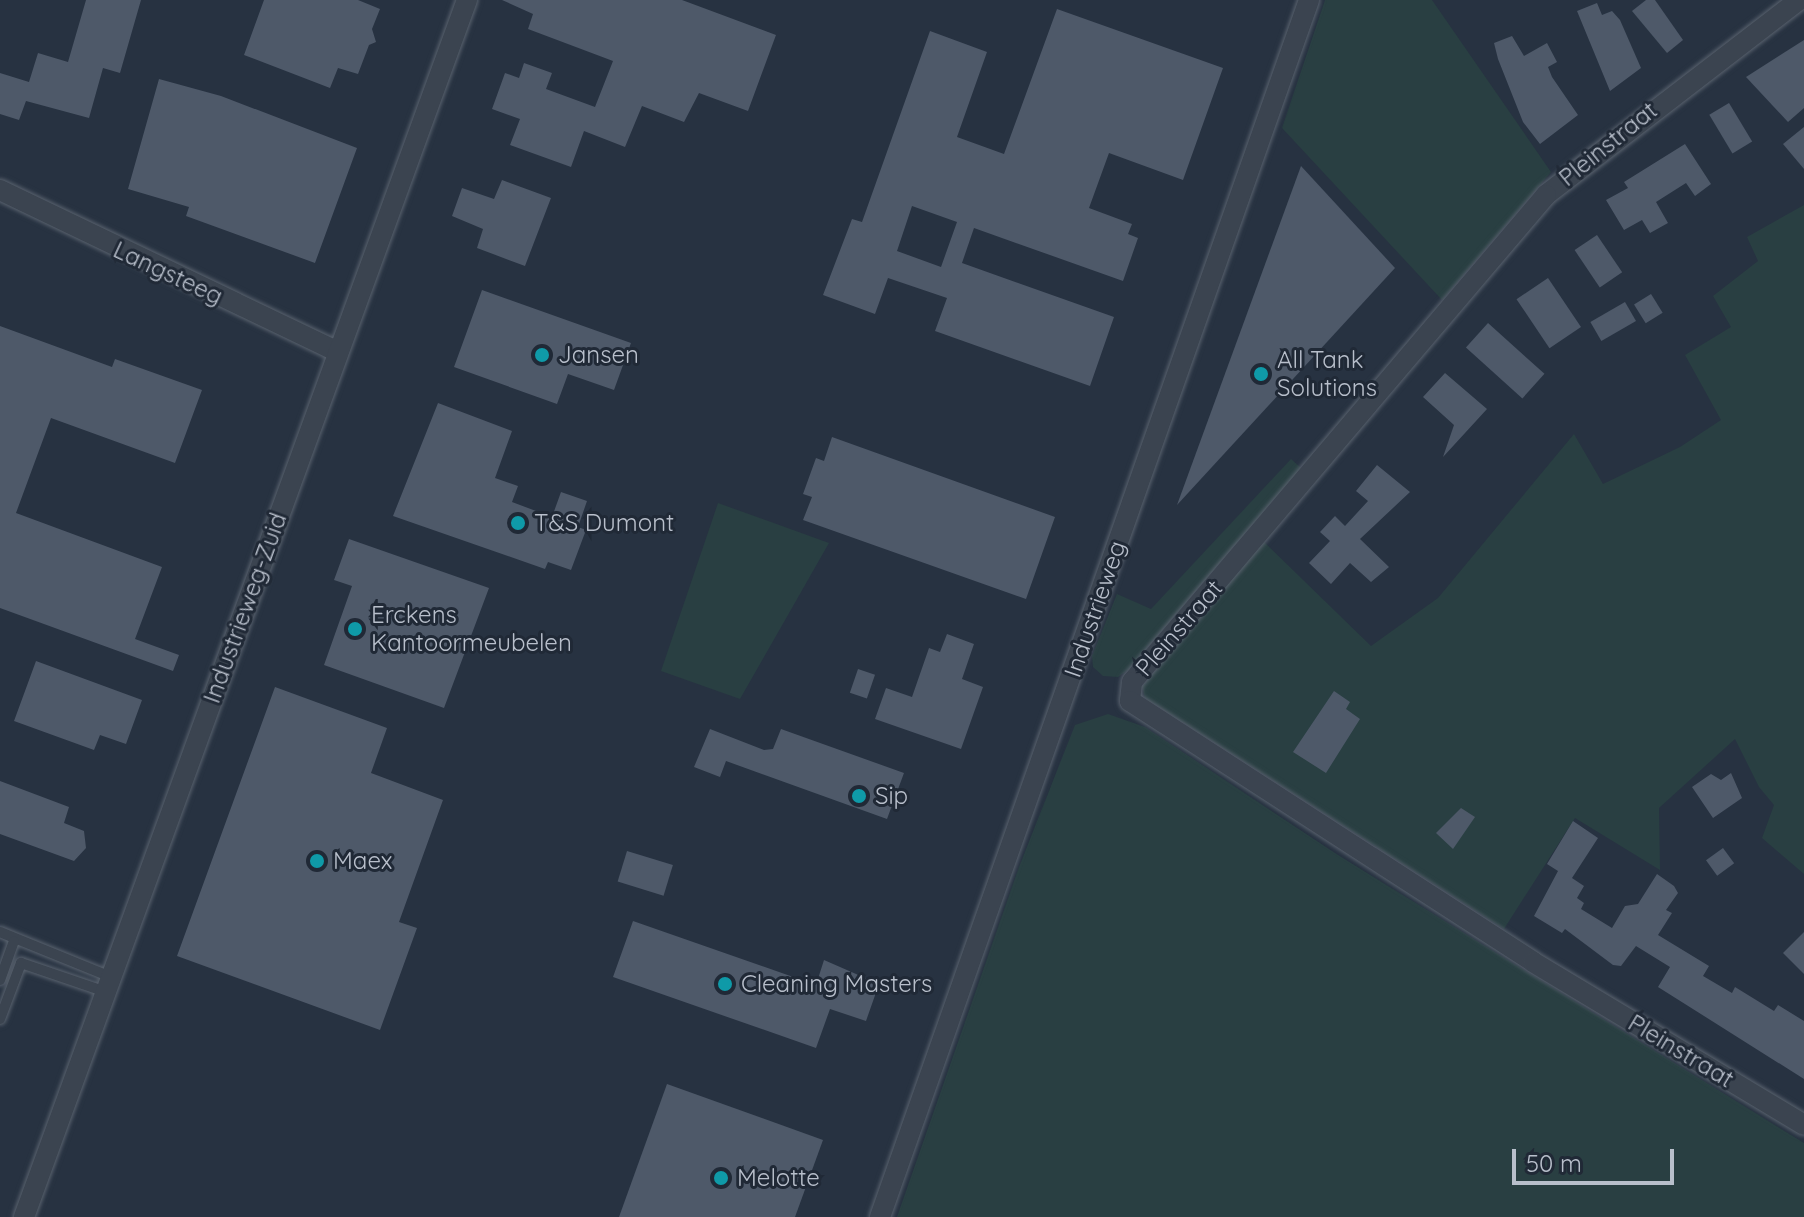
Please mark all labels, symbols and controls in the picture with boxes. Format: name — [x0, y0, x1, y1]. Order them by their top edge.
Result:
street label: Pleinstraat — [1553, 96, 1663, 192]
street label: Langsteeg — [109, 235, 227, 311]
place label: Jansen — [558, 341, 639, 369]
marker: Jansen — [533, 346, 551, 364]
place label: All Tank Solutions — [1277, 346, 1377, 402]
marker: All Tank Solutions — [1252, 365, 1270, 383]
street label: Industrieweg-Zuid — [197, 509, 293, 707]
place label: T&S Dumont — [534, 509, 674, 537]
marker: T&S Dumont — [509, 514, 527, 532]
street label: Industrieweg — [1058, 537, 1132, 681]
street label: Pleinstraat — [1129, 574, 1229, 682]
place label: Erckens Kantoormeubelen — [371, 601, 572, 657]
marker: Erckens Kantoormeubelen — [346, 620, 364, 638]
place label: Sip — [875, 782, 908, 810]
marker: Sip — [850, 787, 868, 805]
place label: Maex — [333, 847, 392, 875]
marker: Maex — [308, 852, 326, 870]
place label: Cleaning Masters — [741, 970, 932, 998]
marker: Cleaning Masters — [716, 975, 734, 993]
street label: Pleinstraat — [1623, 1008, 1739, 1094]
scale bar — [1516, 1133, 1678, 1183]
text: 50 m — [1526, 1148, 1582, 1178]
place label: Melotte — [737, 1164, 820, 1192]
marker: Melotte — [712, 1169, 730, 1187]

